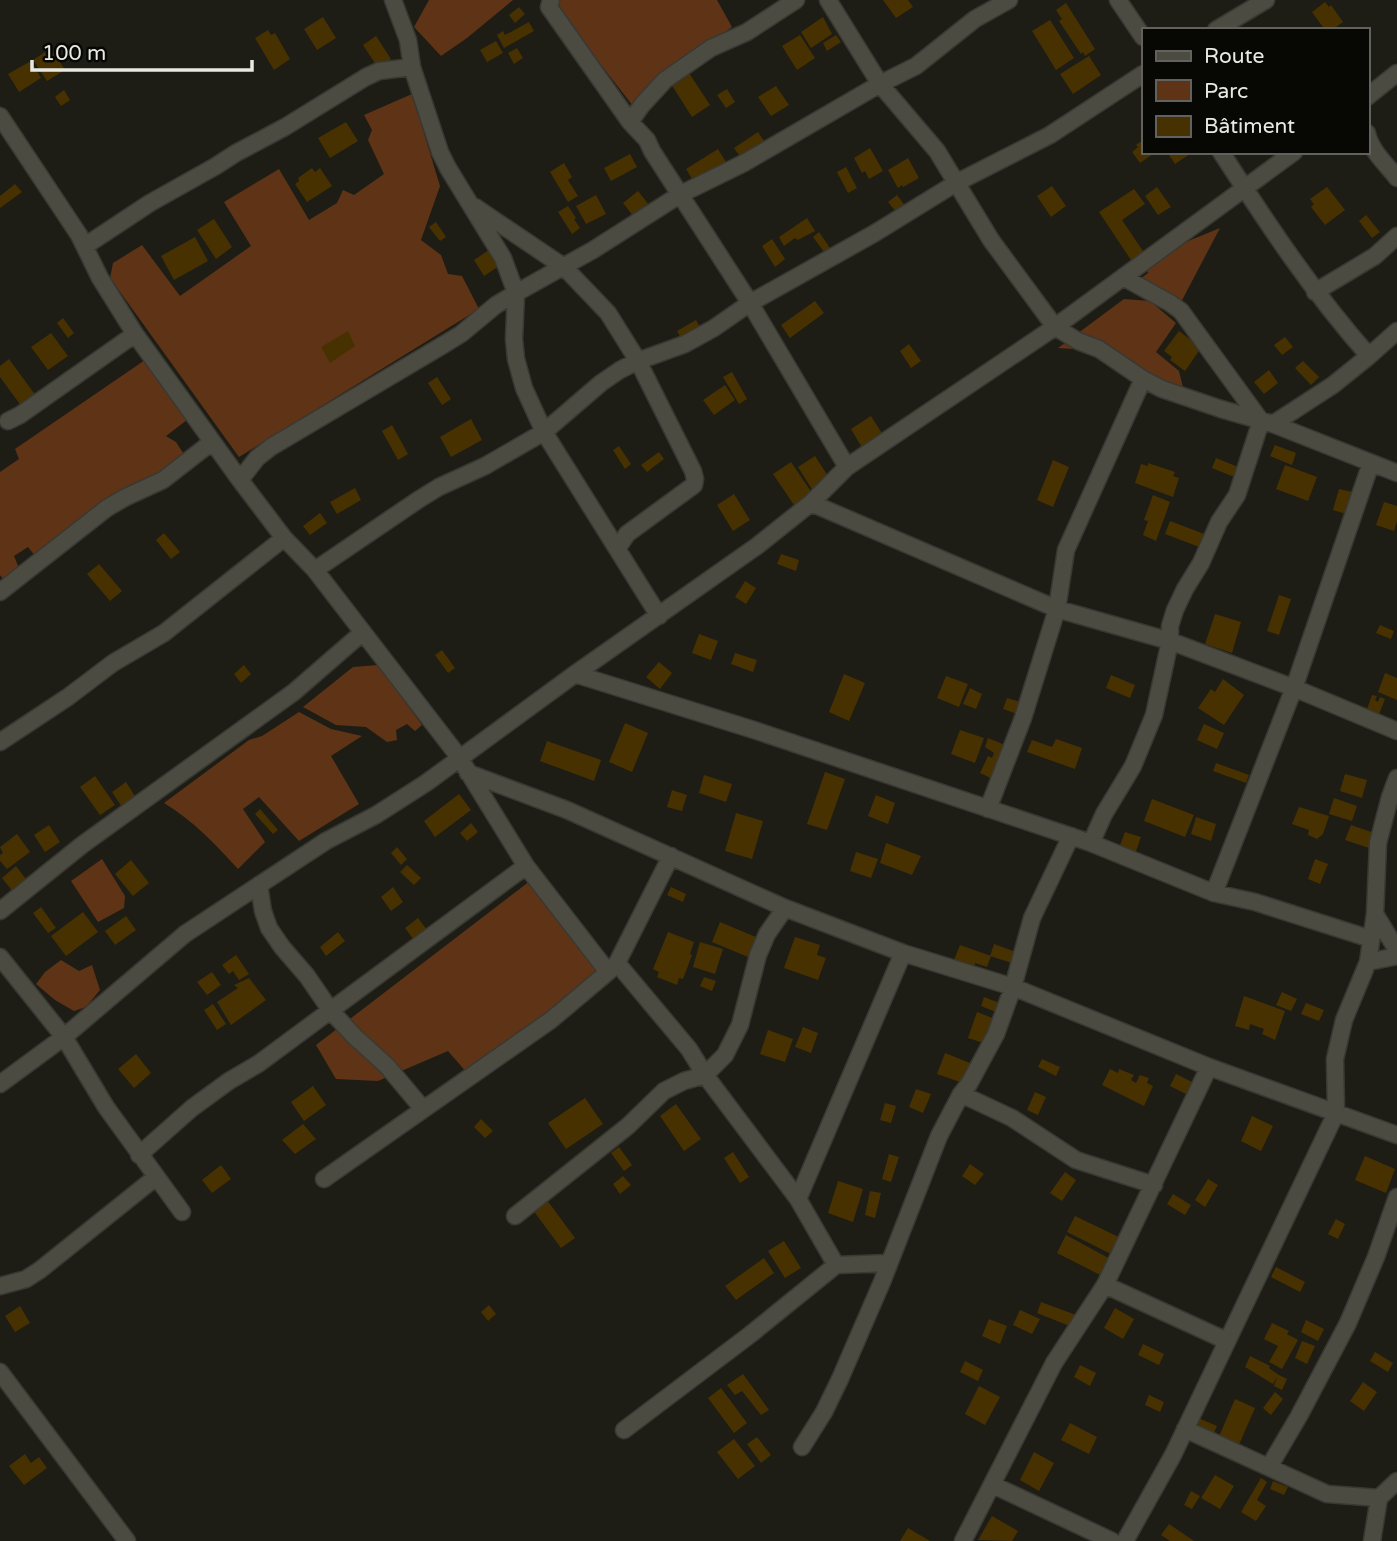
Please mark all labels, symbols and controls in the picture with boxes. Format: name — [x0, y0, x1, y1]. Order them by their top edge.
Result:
scale bar — [32, 28, 252, 72]
legend — [1142, 28, 1369, 154]
text: 100 m — [42, 41, 106, 66]
text: Route — [1204, 44, 1264, 69]
text: Parc — [1204, 79, 1248, 104]
text: Bâtiment — [1204, 114, 1295, 139]

